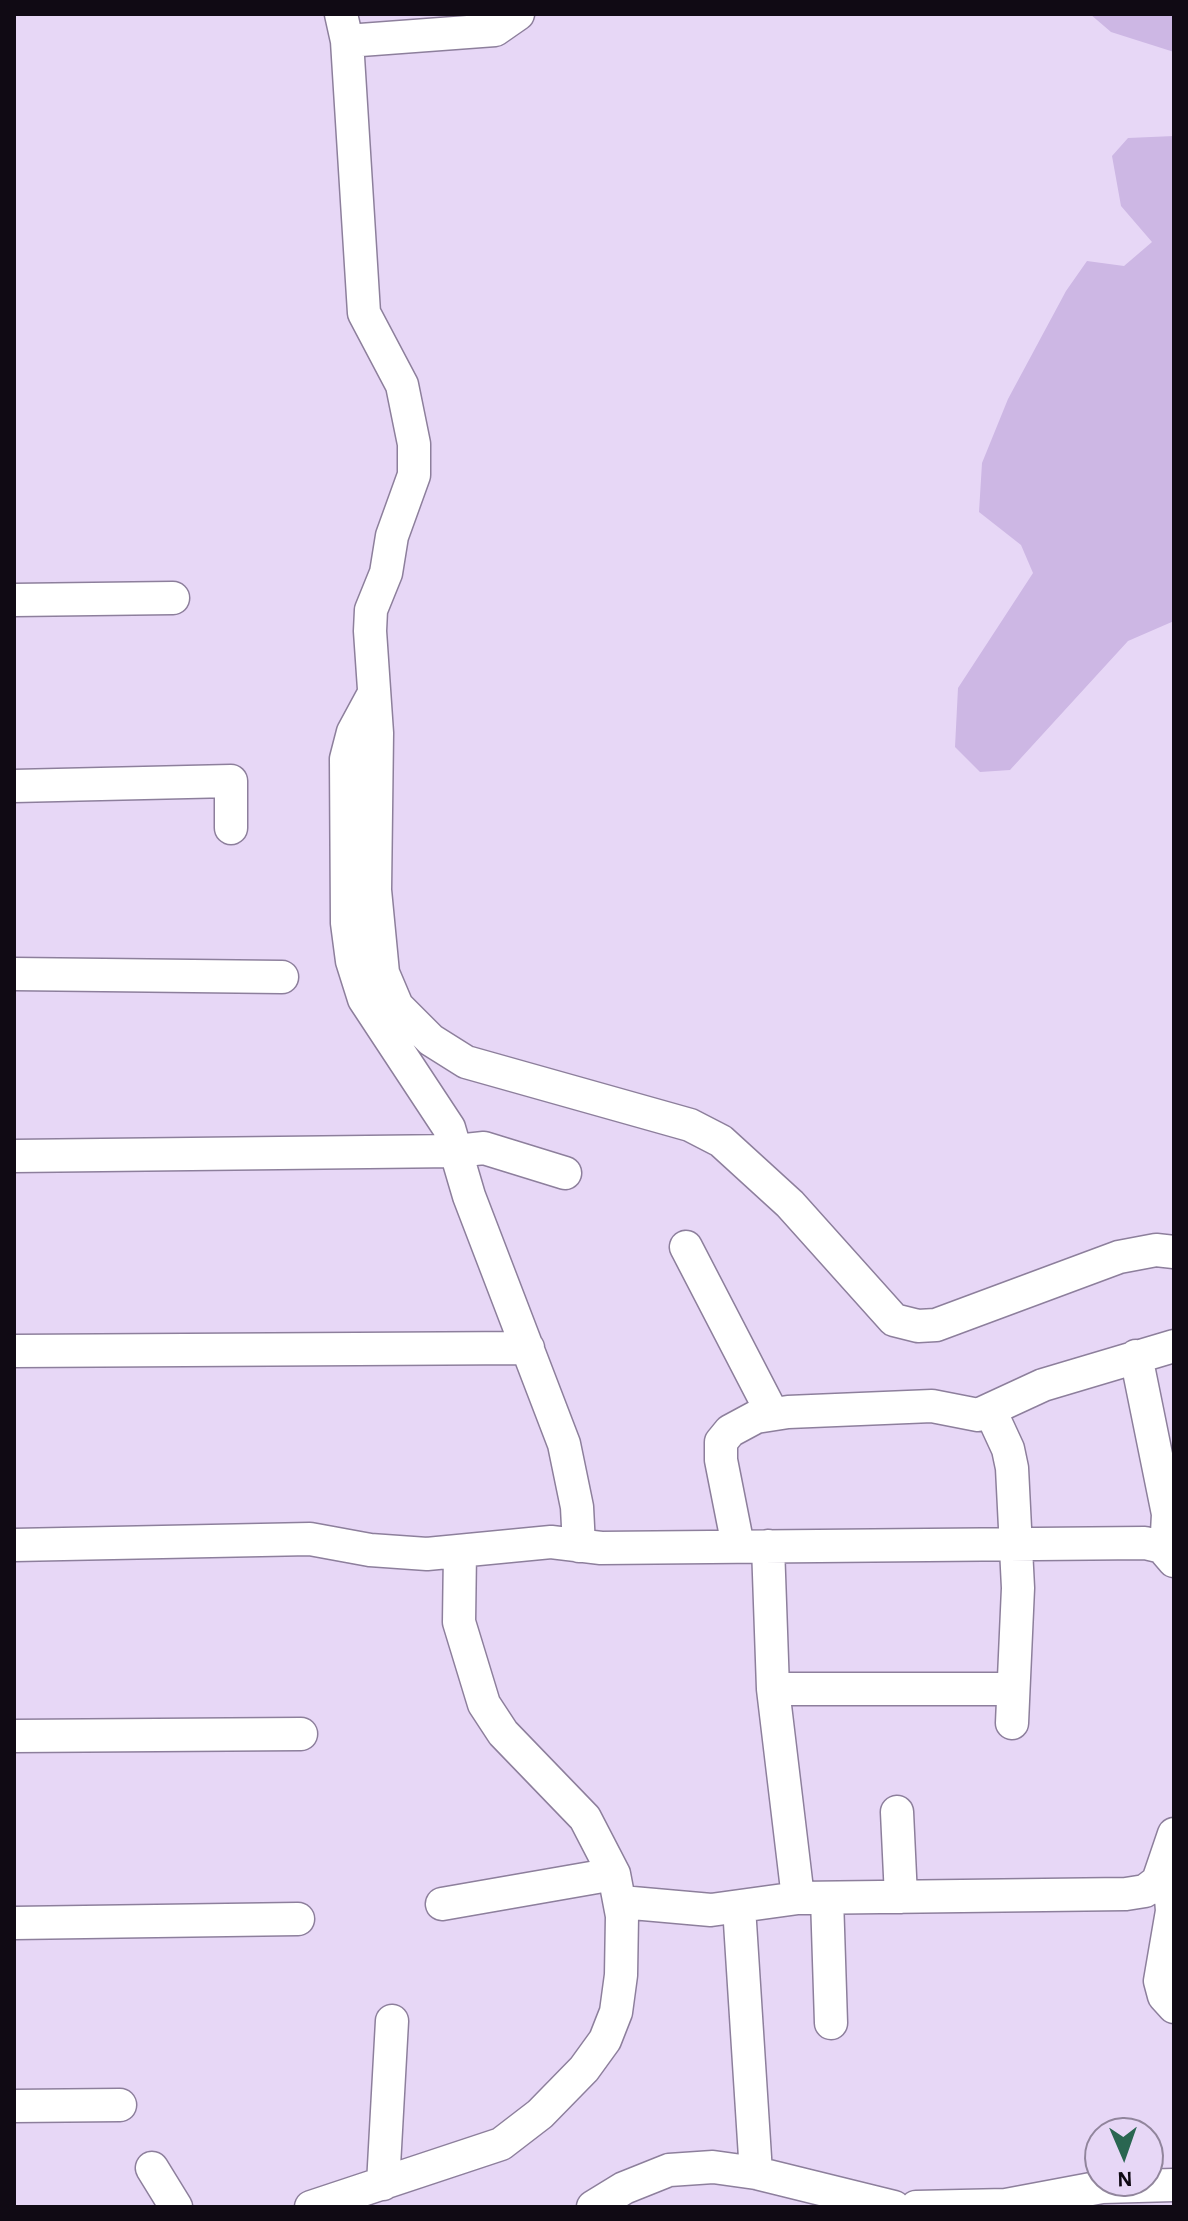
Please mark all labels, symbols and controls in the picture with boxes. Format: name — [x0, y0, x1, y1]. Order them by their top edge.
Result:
north arrow — [1084, 2117, 1164, 2197]
text: N — [1117, 2168, 1133, 2190]

